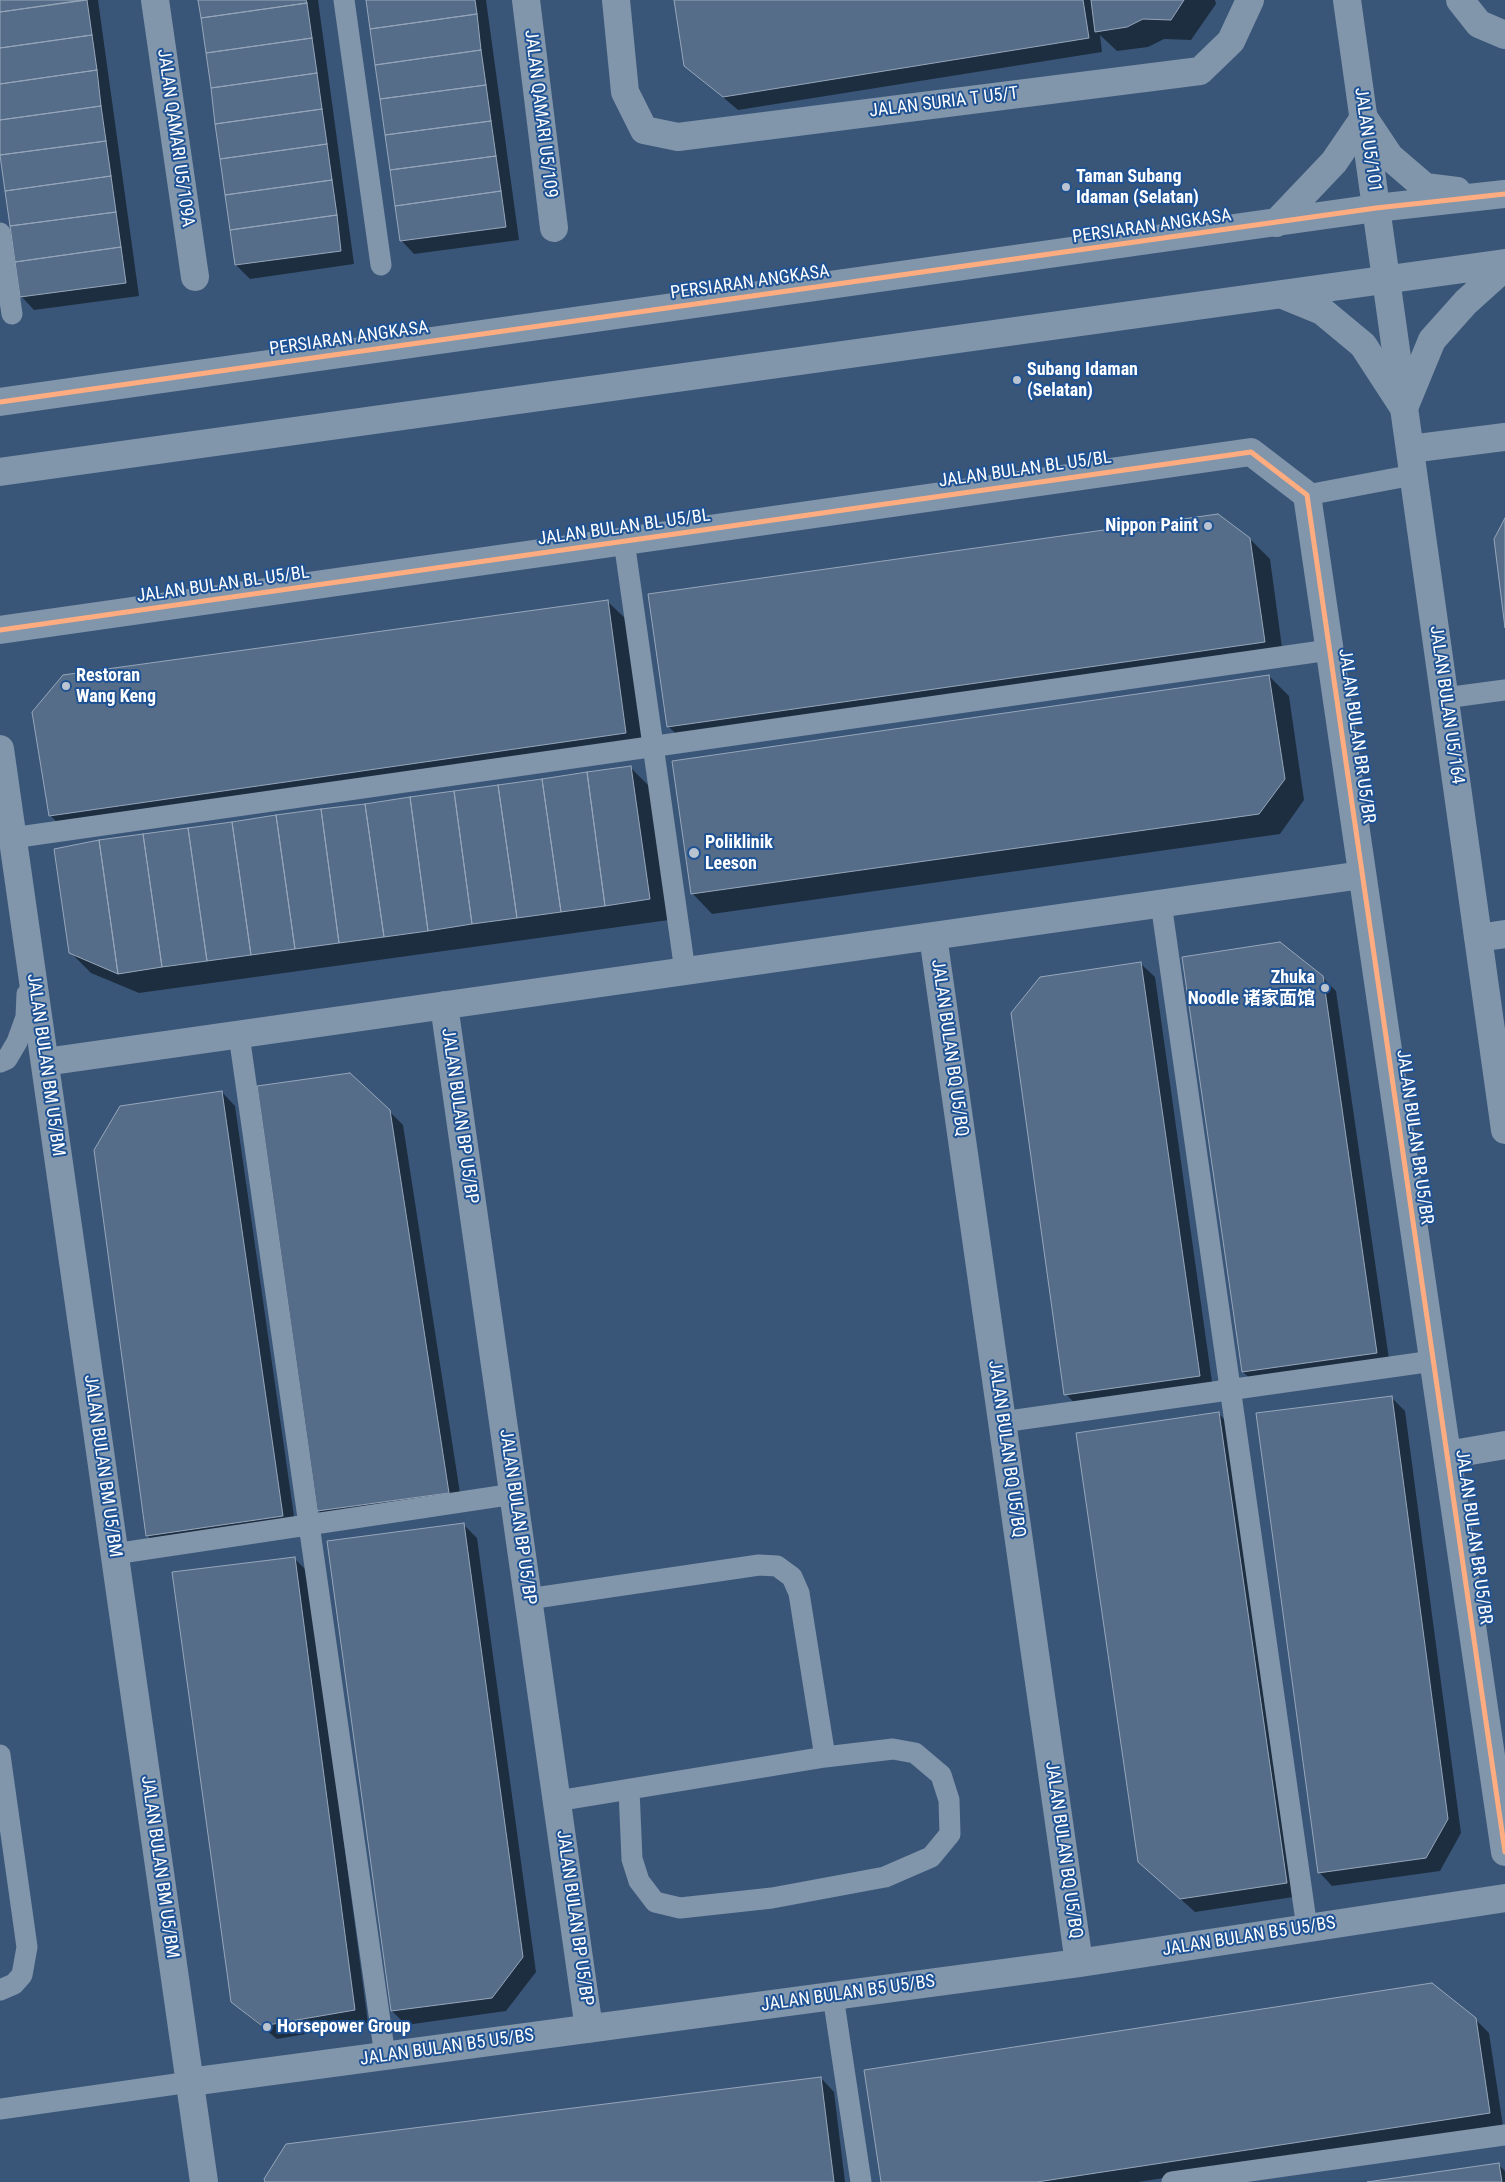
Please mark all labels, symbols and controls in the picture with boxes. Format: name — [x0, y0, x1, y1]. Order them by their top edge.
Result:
street label: JALAN QAMARI U5/109 — [519, 29, 561, 199]
street label: JALAN QAMARI U5/109A — [152, 48, 198, 228]
street label: JALAN SURIA T U5/T — [868, 83, 1020, 123]
street label: JALAN U5/101 — [1349, 86, 1385, 194]
place label: Taman Subang Idaman (Selatan) — [1076, 166, 1199, 208]
marker: Taman Subang Idaman (Selatan) — [1060, 181, 1072, 193]
street label: PERSIARAN ANGKASA — [1071, 205, 1233, 249]
street label: PERSIARAN ANGKASA — [669, 261, 831, 305]
street label: PERSIARAN ANGKASA — [268, 317, 430, 361]
place label: Subang Idaman (Selatan) — [1027, 359, 1138, 402]
marker: Subang Idaman (Selatan) — [1011, 374, 1023, 386]
street label: JALAN BULAN BL U5/BL — [937, 447, 1113, 493]
street label: JALAN BULAN BL U5/BL — [536, 505, 712, 551]
place label: Nippon Paint — [1105, 515, 1198, 537]
marker: Nippon Paint — [1202, 520, 1214, 532]
street label: JALAN BULAN BL U5/BL — [135, 562, 311, 608]
street label: JALAN BULAN U5/164 — [1424, 624, 1468, 786]
street label: JALAN BULAN BR U5/BR — [1333, 647, 1379, 825]
place label: Restoran Wang Keng — [76, 665, 156, 708]
marker: Restoran Wang Keng — [60, 680, 72, 692]
place label: Poliklinik Leeson — [705, 832, 773, 874]
marker: Poliklinik Leeson — [687, 846, 701, 860]
street label: JALAN BULAN BQ U5/BQ — [926, 958, 972, 1138]
place label: Zhuka Noodle 诸家面馆 — [1188, 967, 1315, 1010]
street label: JALAN BULAN BM U5/BM — [21, 972, 69, 1158]
marker: Zhuka Noodle 诸家面馆 — [1319, 982, 1331, 994]
street label: JALAN BULAN BP U5/BP — [436, 1027, 482, 1205]
street label: JALAN BULAN BR U5/BR — [1391, 1048, 1437, 1226]
street label: JALAN BULAN BQ U5/BQ — [983, 1359, 1029, 1539]
street label: JALAN BULAN BM U5/BM — [78, 1373, 126, 1559]
street label: JALAN BULAN BP U5/BP — [494, 1428, 540, 1606]
street label: JALAN BULAN BR U5/BR — [1450, 1448, 1496, 1626]
street label: JALAN BULAN BQ U5/BQ — [1040, 1760, 1086, 1940]
street label: JALAN BULAN BM U5/BM — [135, 1774, 183, 1960]
street label: JALAN BULAN BP U5/BP — [551, 1829, 597, 2007]
street label: JALAN BULAN B5 U5/BS — [1161, 1913, 1337, 1961]
street label: JALAN BULAN B5 U5/BS — [760, 1971, 936, 2017]
place label: Horsepower Group — [277, 2016, 411, 2038]
marker: Horsepower Group — [261, 2021, 273, 2033]
street label: JALAN BULAN B5 U5/BS — [359, 2025, 535, 2071]

